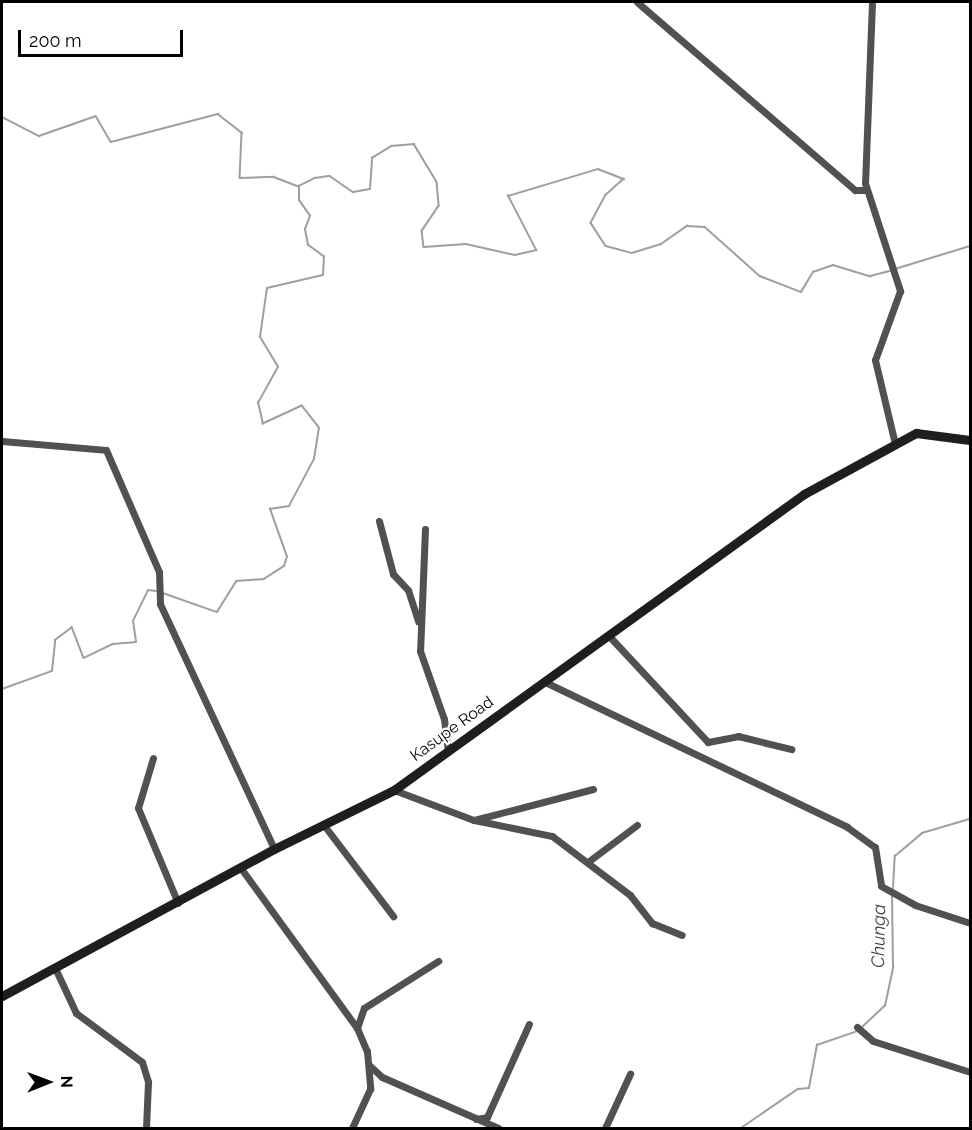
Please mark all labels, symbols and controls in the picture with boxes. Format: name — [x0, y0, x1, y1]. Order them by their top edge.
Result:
scale bar — [21, 18, 186, 56]
text: 200 m — [29, 30, 82, 51]
street label: Kasupe Road — [407, 692, 497, 766]
water label: Chunga — [868, 904, 890, 968]
north arrow — [18, 1052, 78, 1112]
text: N — [57, 1075, 76, 1088]

